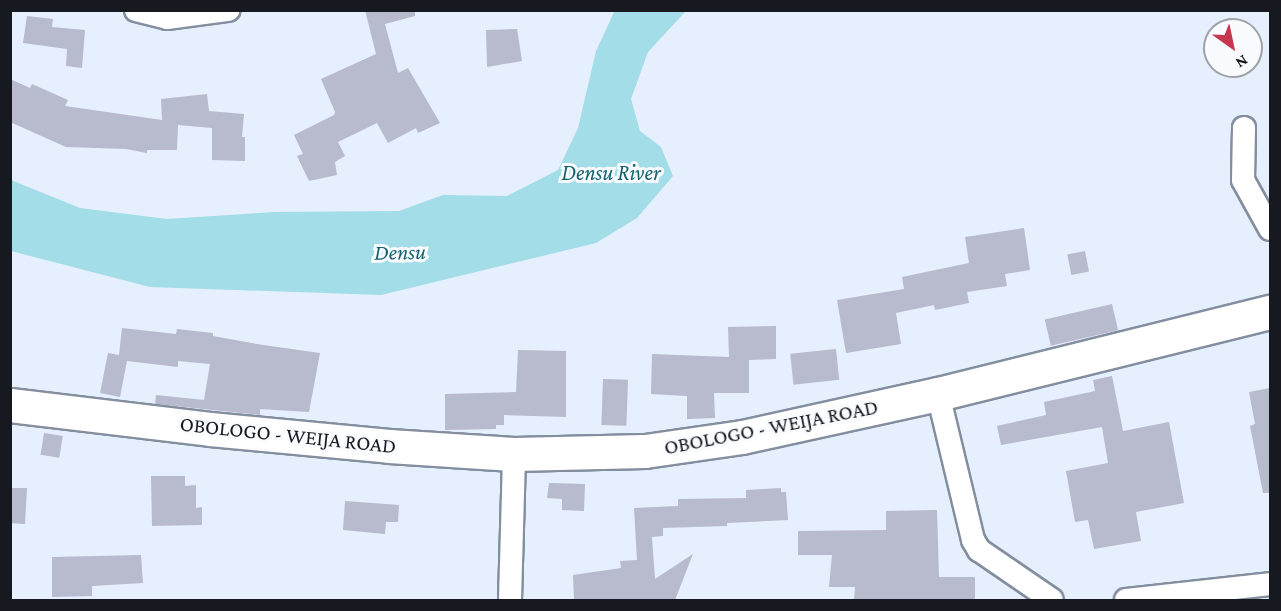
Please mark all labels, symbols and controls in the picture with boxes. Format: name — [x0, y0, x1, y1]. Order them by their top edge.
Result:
north arrow — [1203, 18, 1263, 78]
text: N — [1233, 52, 1251, 72]
water label: Densu River — [561, 160, 661, 186]
water label: Densu — [374, 238, 426, 266]
street label: OBOLOGO - WEIJA ROAD — [662, 394, 880, 460]
street label: OBOLOGO - WEIJA ROAD — [179, 411, 397, 459]

